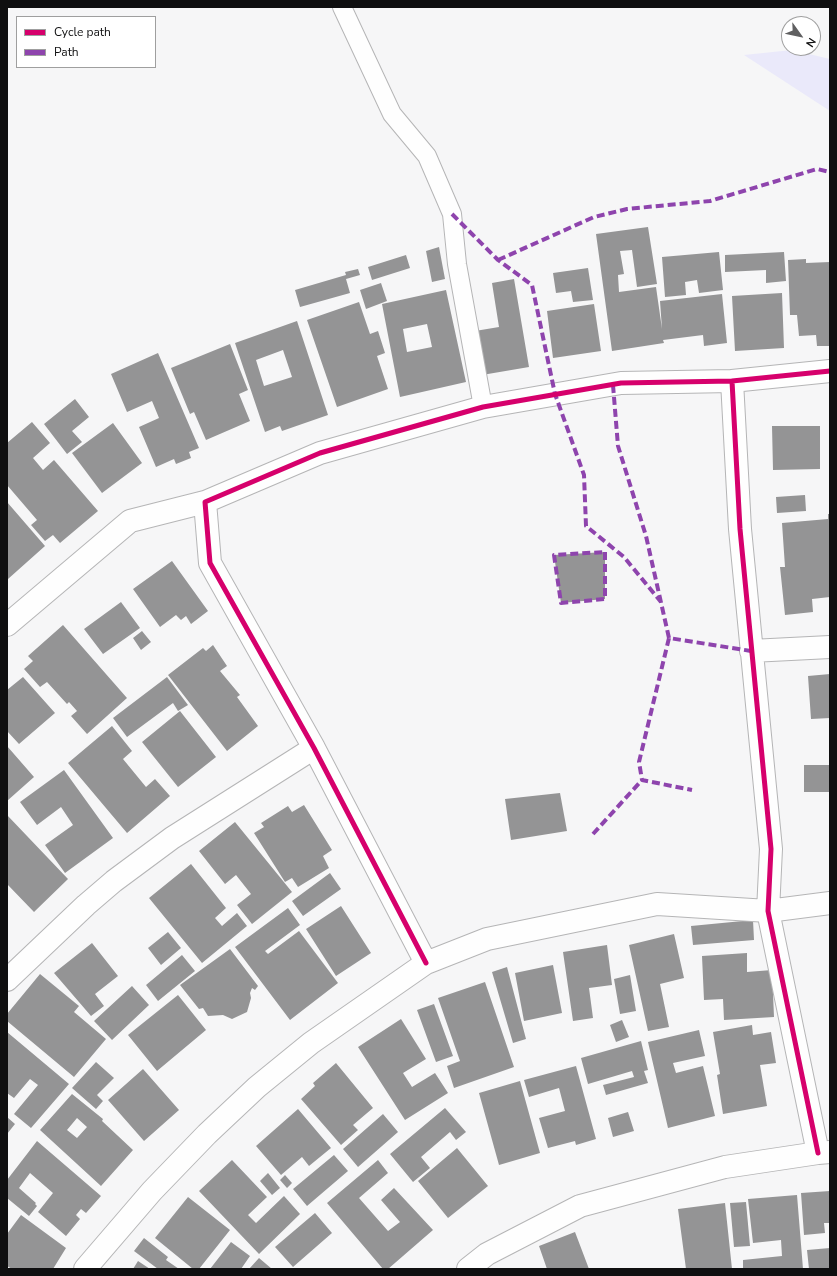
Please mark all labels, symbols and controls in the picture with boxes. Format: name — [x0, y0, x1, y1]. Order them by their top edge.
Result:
legend — [16, 16, 156, 68]
north arrow — [781, 16, 821, 56]
text: Cycle path — [54, 24, 111, 40]
text: N — [802, 35, 819, 50]
text: Path — [54, 44, 79, 60]

